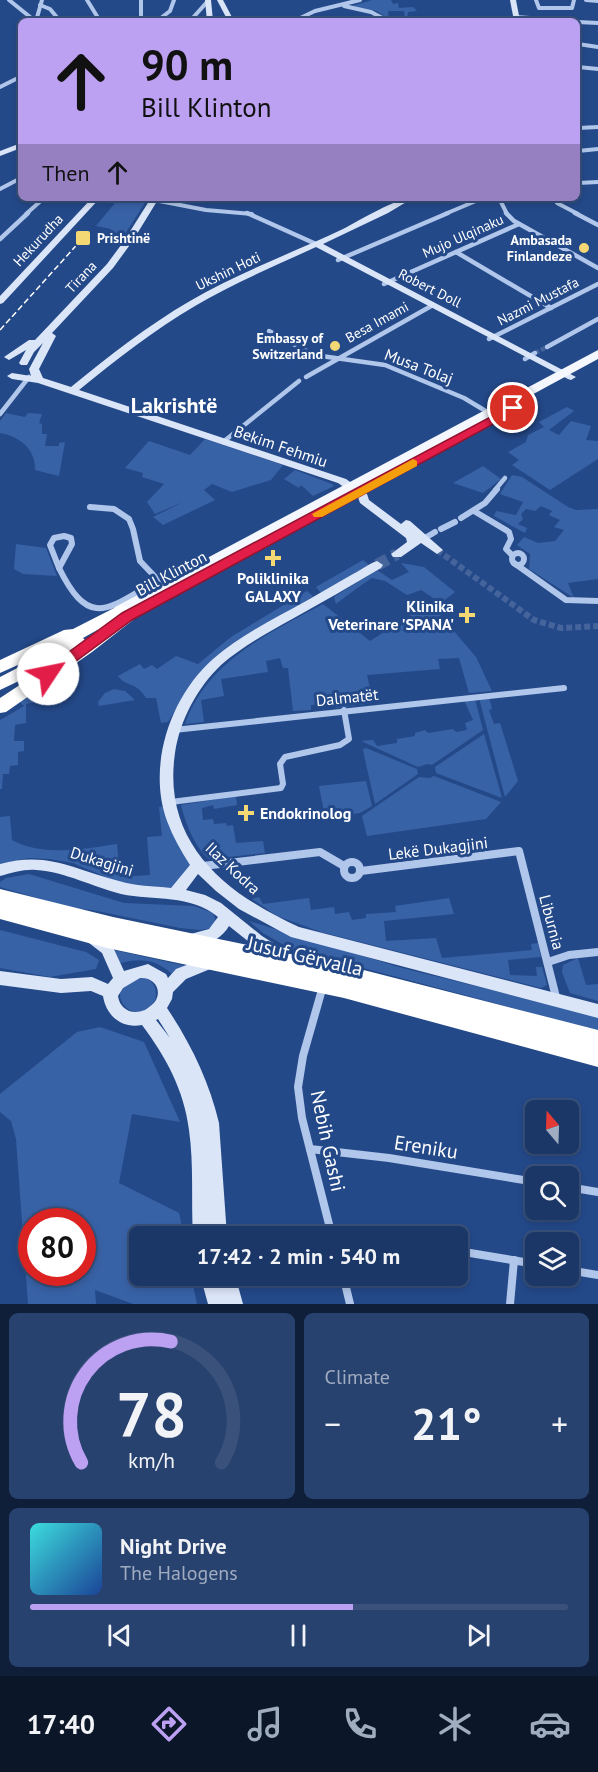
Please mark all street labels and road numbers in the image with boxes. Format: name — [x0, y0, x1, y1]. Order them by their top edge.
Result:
street label: Hekurudha — [9, 210, 67, 270]
street label: Mujo Ulqinaku — [420, 210, 506, 262]
street label: Ukshin Hoti — [193, 248, 263, 294]
street label: Tirana — [62, 257, 101, 297]
street label: Robert Doll — [395, 264, 465, 312]
street label: Nazmi Mustafa — [494, 273, 582, 329]
street label: Besa Imami — [342, 297, 412, 347]
street label: Musa Tolaj — [382, 344, 456, 388]
street label: Bekim Fehmiu — [232, 421, 330, 471]
street label: Bill Klinton — [132, 546, 210, 600]
street label: Dalmatët — [315, 684, 380, 710]
street label: Lekë Dukagjini — [387, 832, 489, 864]
street label: Ilaz Kodra — [201, 838, 265, 898]
street label: Dukagjini — [68, 842, 136, 880]
street label: Liburnia — [535, 892, 569, 952]
street label: Jusuf Gërvalla — [244, 930, 365, 982]
street label: Nebih Gashi — [305, 1088, 351, 1194]
street label: Ereniku — [392, 1129, 460, 1165]

